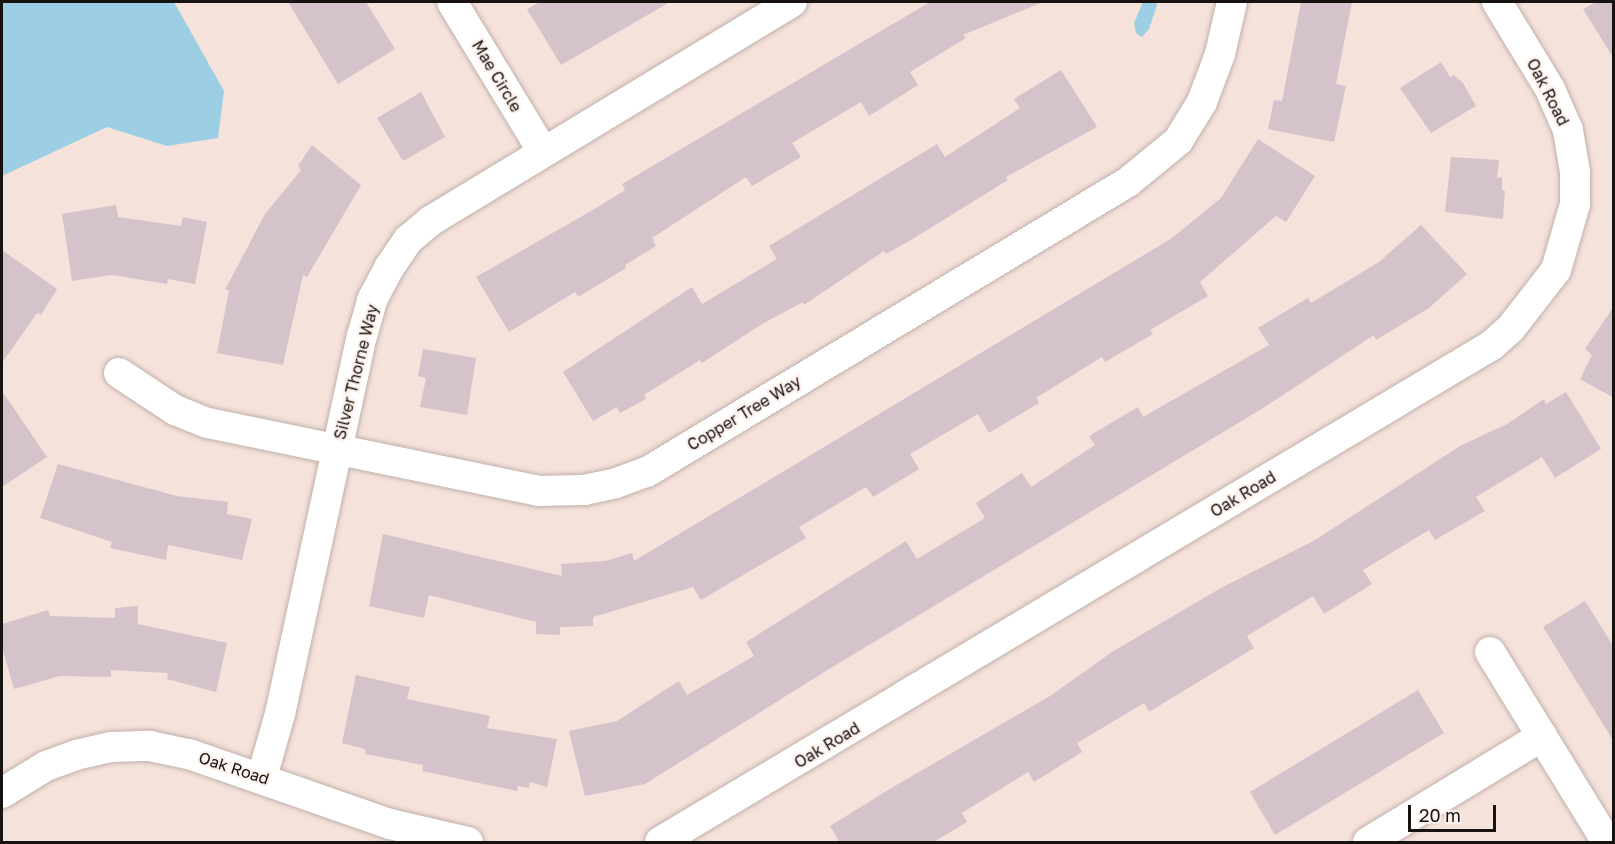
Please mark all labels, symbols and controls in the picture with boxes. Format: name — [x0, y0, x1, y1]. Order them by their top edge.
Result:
street label: Mae Circle — [468, 37, 526, 115]
street label: Oak Road — [1523, 55, 1573, 129]
street label: Silver Thorne Way — [330, 302, 382, 442]
street label: Copper Tree Way — [684, 371, 804, 455]
street label: Oak Road — [1207, 467, 1279, 521]
street label: Oak Road — [791, 718, 863, 772]
street label: Oak Road — [196, 748, 272, 788]
scale bar — [1411, 793, 1500, 831]
text: 20 m — [1419, 804, 1461, 826]

